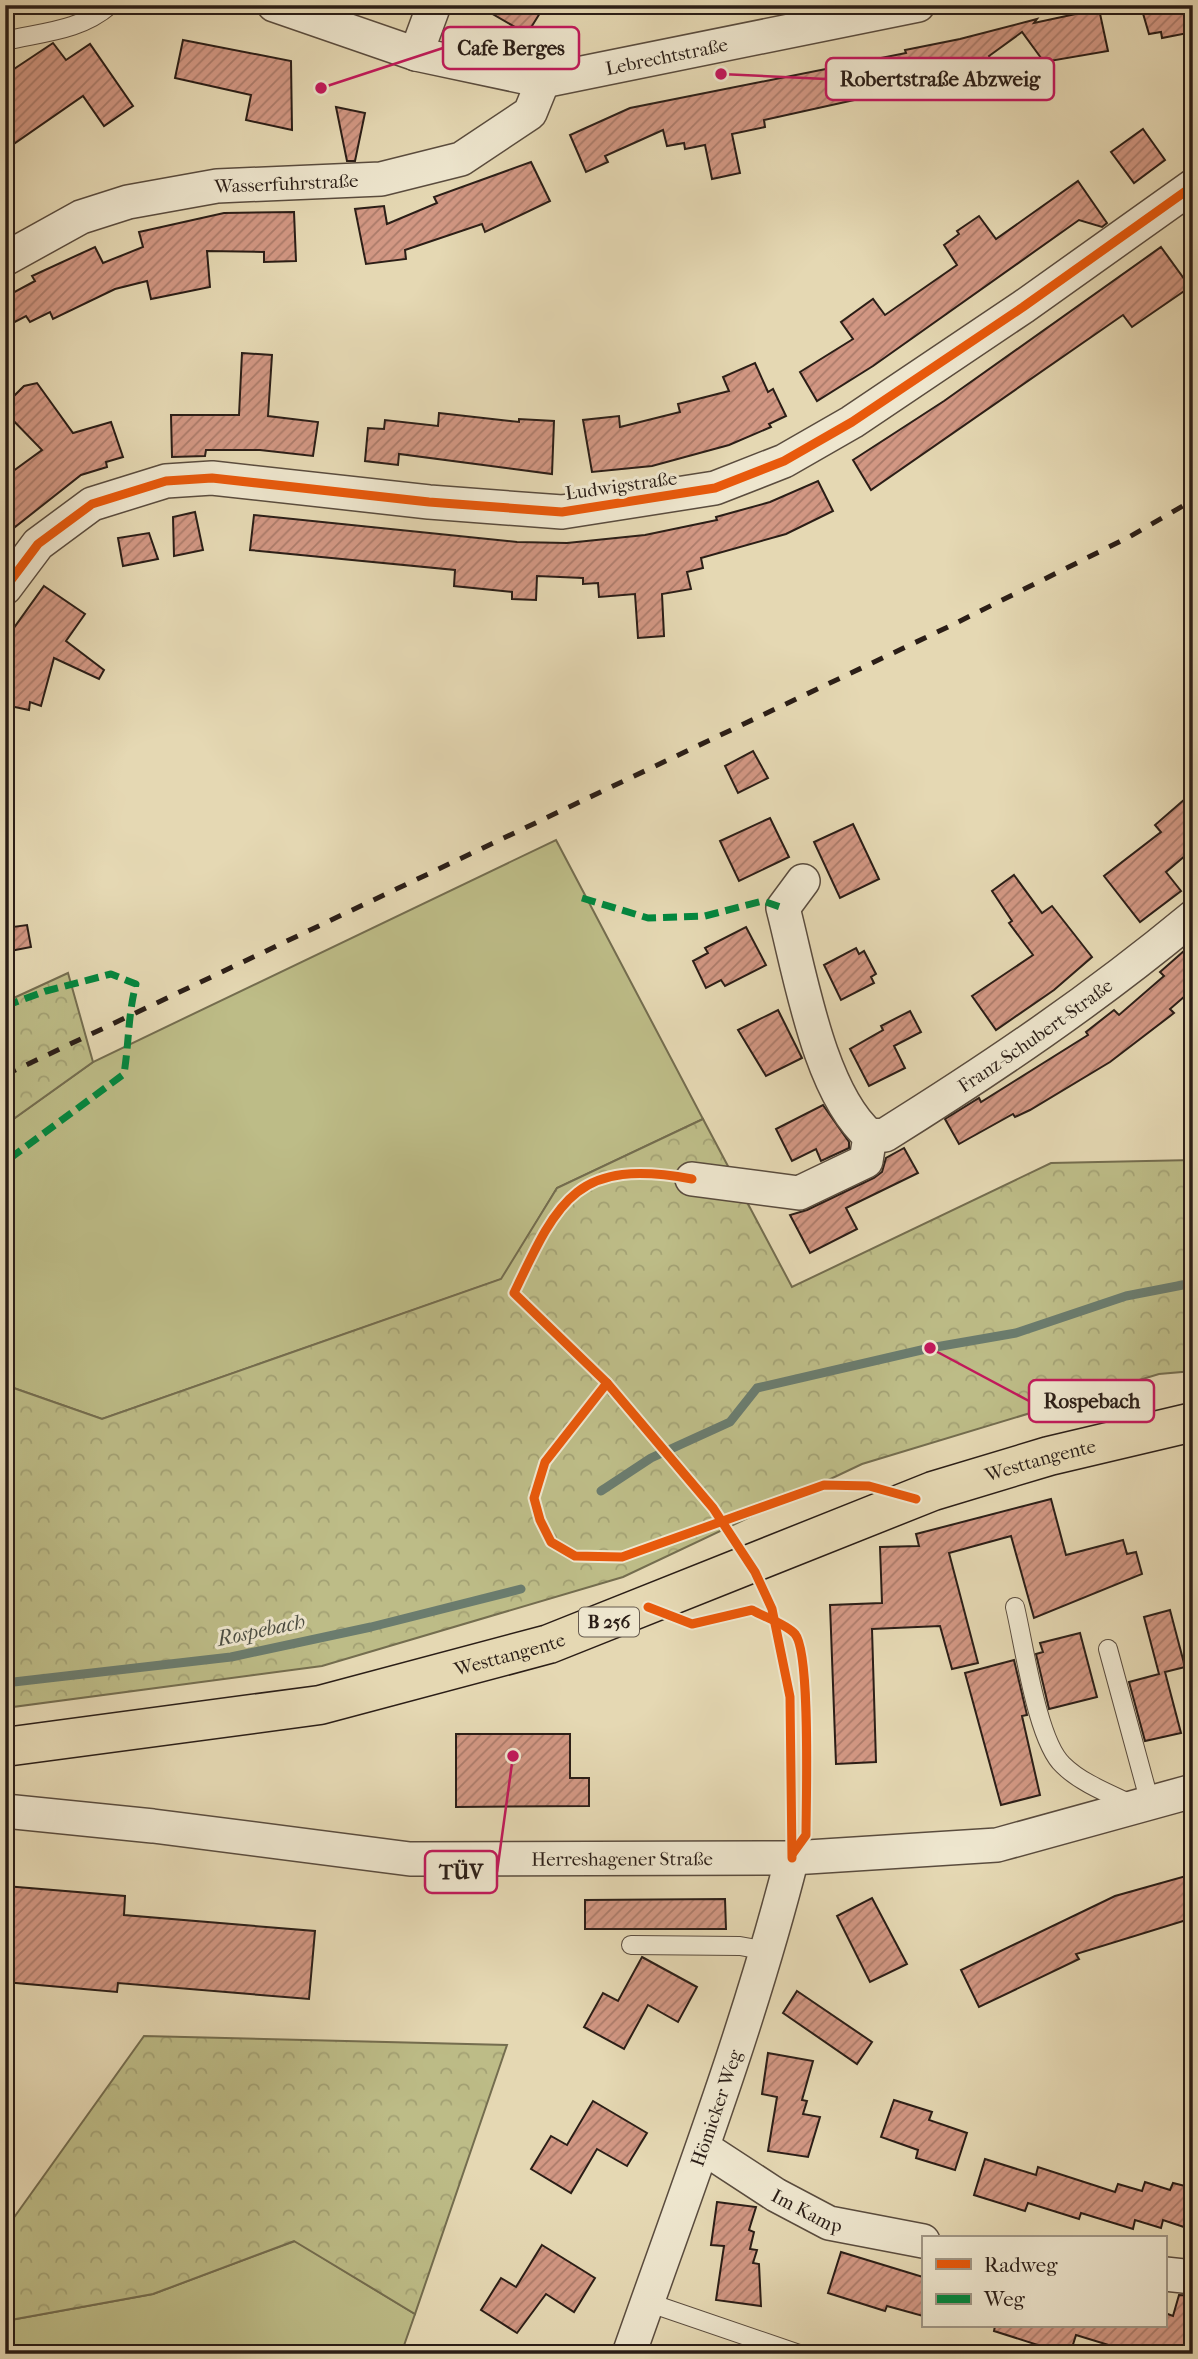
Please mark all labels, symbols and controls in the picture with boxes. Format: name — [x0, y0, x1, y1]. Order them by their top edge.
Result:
callout: Cafe Berges — [443, 27, 579, 69]
street label: Lebrechtstraße — [604, 34, 730, 80]
text: Cafe Berges — [457, 36, 565, 60]
callout: Robertstraße Abzweig — [826, 58, 1054, 100]
text: Robertstraße Abzweig — [840, 67, 1041, 91]
street label: Wasserfuhrstraße — [213, 170, 359, 198]
street label: Ludwigstraße — [564, 467, 678, 505]
street label: Franz-Schubert-Straße — [954, 975, 1117, 1097]
callout: Rospebach — [1029, 1380, 1154, 1422]
text: Rospebach — [1044, 1389, 1141, 1413]
street label: Westtangente — [982, 1435, 1098, 1487]
road number: B 256 — [579, 1608, 639, 1637]
water label: Rospebach — [213, 1609, 307, 1651]
street label: Westtangente — [451, 1629, 568, 1681]
street label: Herreshagener Straße — [531, 1848, 713, 1871]
callout: TÜV — [425, 1851, 497, 1893]
text: TÜV — [438, 1859, 484, 1884]
street label: Hömicker Weg — [687, 2046, 747, 2170]
street label: Im Kamp — [768, 2185, 844, 2237]
legend — [922, 2236, 1166, 2328]
text: Radweg — [984, 2253, 1058, 2277]
text: Weg — [983, 2287, 1026, 2311]

